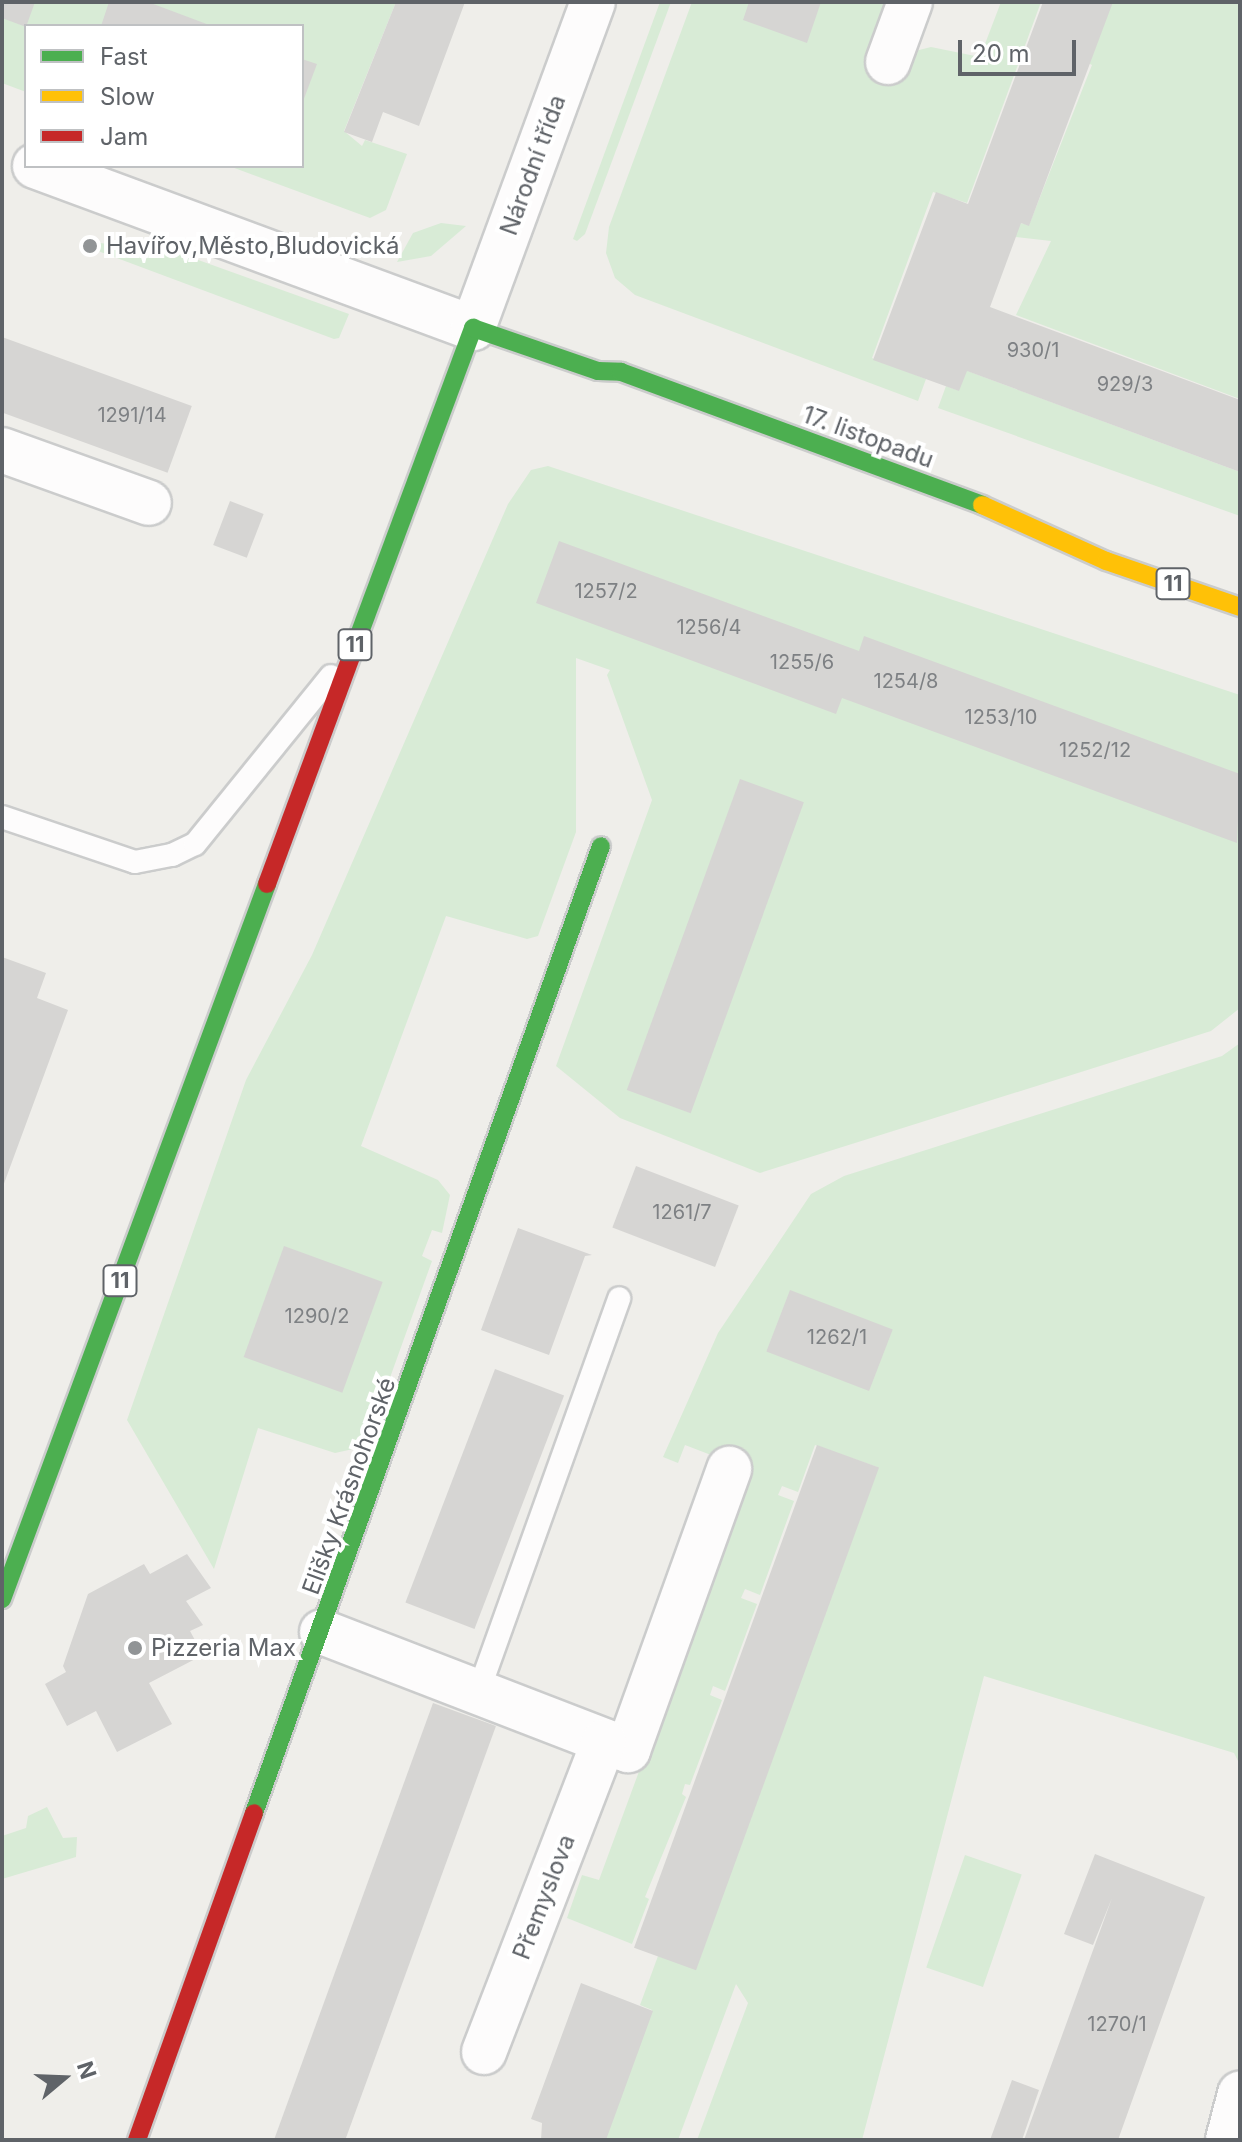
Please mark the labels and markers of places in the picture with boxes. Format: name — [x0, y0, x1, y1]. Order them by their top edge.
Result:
place label: Havířov,Město,Bludovická — [106, 232, 399, 260]
marker: Havířov,Město,Bludovická — [81, 237, 99, 255]
place label: Pizzeria Max — [151, 1634, 296, 1662]
marker: Pizzeria Max — [126, 1639, 144, 1657]

